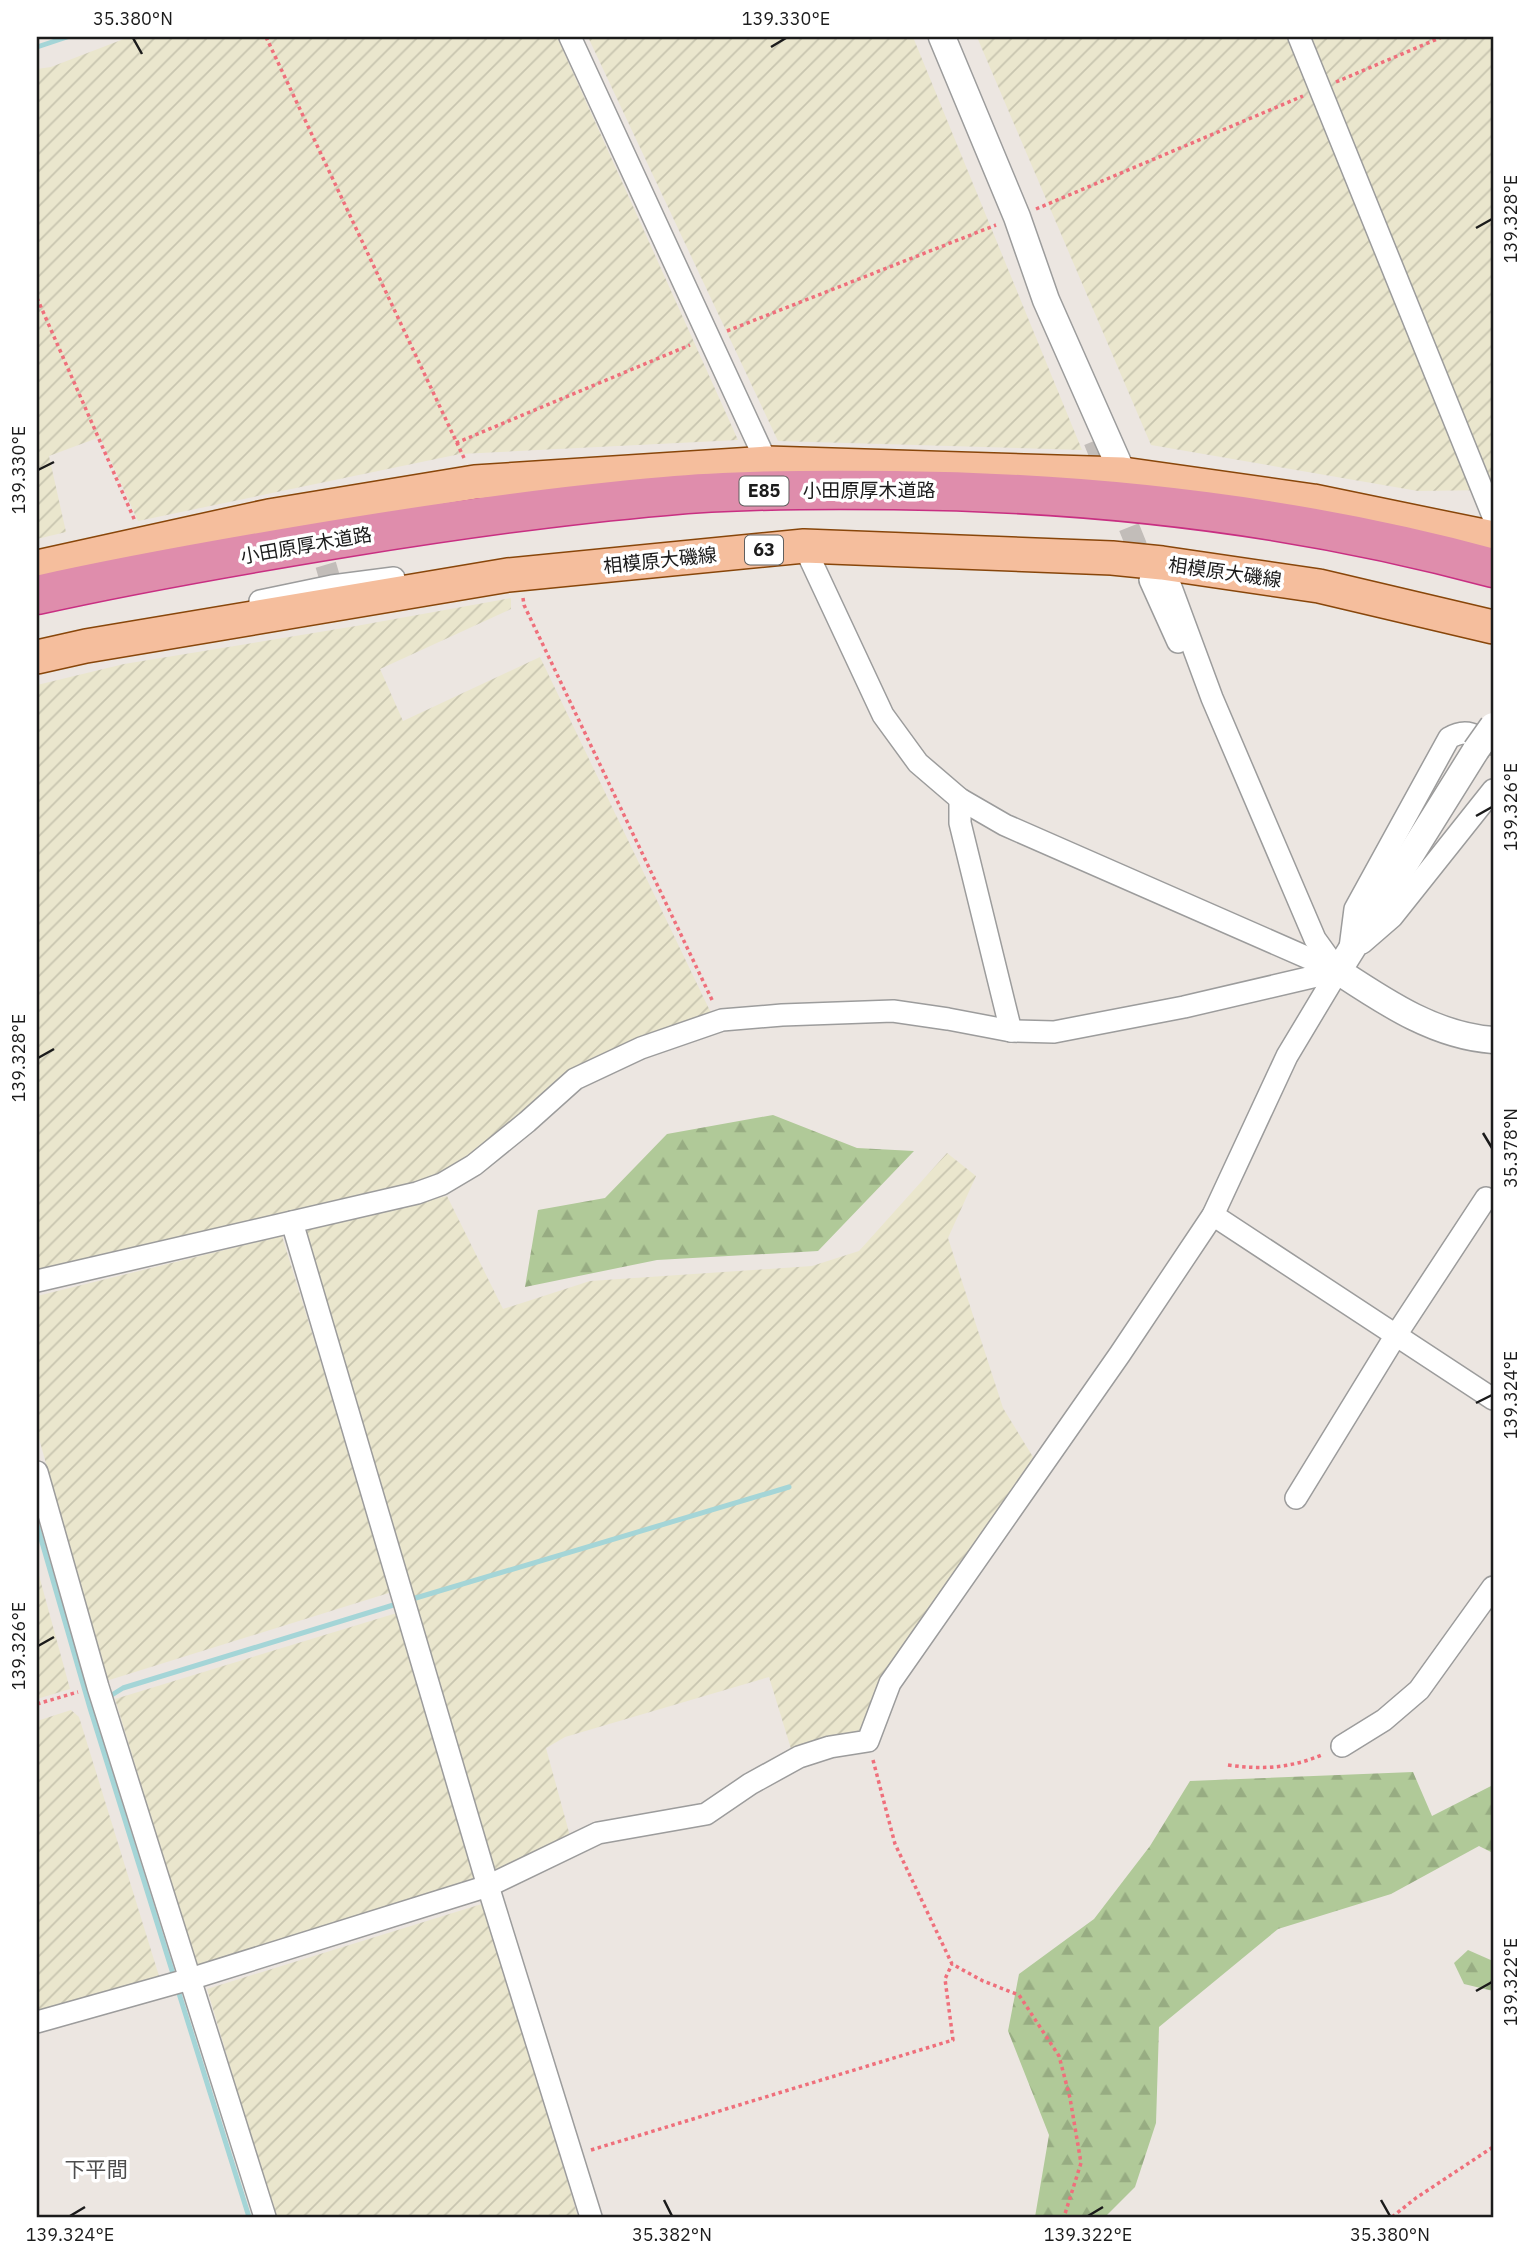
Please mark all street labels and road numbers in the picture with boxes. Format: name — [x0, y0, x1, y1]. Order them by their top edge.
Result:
road number: E85 — [740, 476, 788, 505]
street label: 小田原厚木道路 — [802, 478, 936, 502]
street label: 小田原厚木道路 — [238, 522, 374, 568]
road number: 63 — [745, 536, 783, 564]
street label: 相模原大磯線 — [602, 542, 718, 578]
street label: 相模原大磯線 — [1167, 552, 1283, 592]

